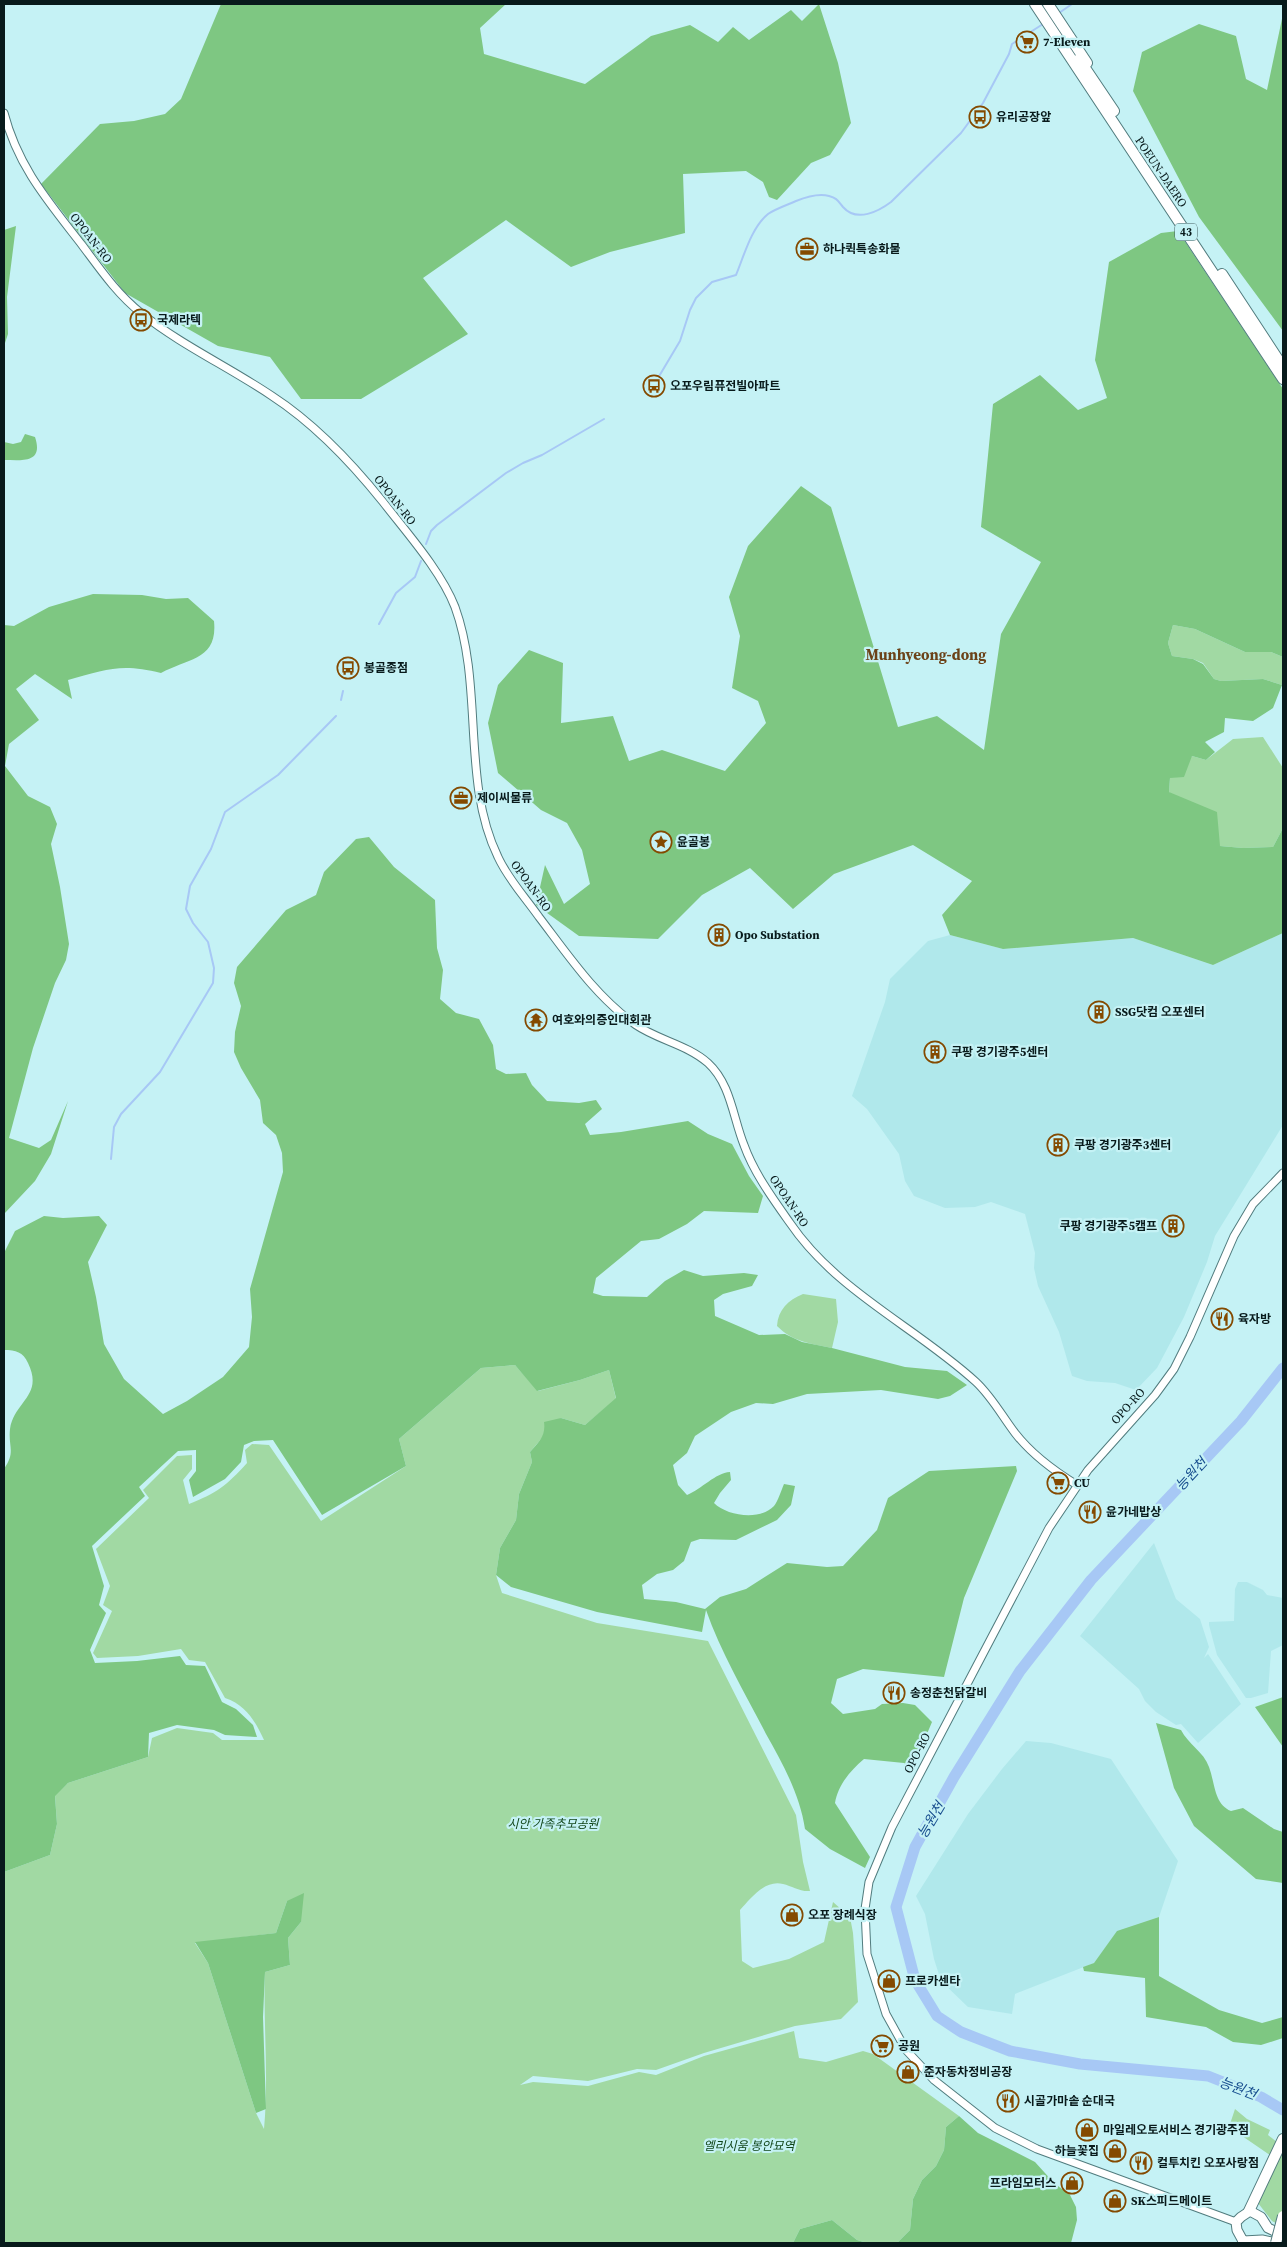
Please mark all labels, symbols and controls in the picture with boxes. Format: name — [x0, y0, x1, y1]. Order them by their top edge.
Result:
supermarket icon: 7-Eleven — [1015, 30, 1039, 54]
place label: 7-Eleven — [1043, 34, 1091, 50]
bus stop icon: 유리공장앞 — [968, 105, 992, 129]
place label: 유리공장앞 — [996, 109, 1051, 125]
street label: POEUN-DAERO — [1131, 133, 1191, 211]
street label: OPOAN-RO — [66, 210, 116, 266]
road number: 43 — [1175, 223, 1197, 240]
office icon: 하나퀵특송화물 — [795, 237, 819, 261]
place label: 하나퀵특송화물 — [823, 241, 900, 257]
bus stop icon: 국제라텍 — [129, 308, 153, 332]
place label: 국제라텍 — [157, 312, 201, 328]
bus stop icon: 오포우림퓨전빌아파트 — [642, 374, 666, 398]
place label: 오포우림퓨전빌아파트 — [670, 378, 780, 394]
street label: OPOAN-RO — [370, 472, 420, 528]
district label: Munhyeong-dong — [865, 644, 987, 665]
bus stop icon: 봉골종점 — [336, 656, 360, 680]
place label: 봉골종점 — [364, 660, 408, 676]
office icon: 제이씨물류 — [449, 786, 473, 810]
place label: 제이씨물류 — [477, 790, 532, 806]
place icon: 윤골봉 — [649, 830, 673, 854]
place label: 윤골봉 — [677, 834, 710, 850]
street label: OPOAN-RO — [507, 857, 555, 915]
building icon: Opo Substation — [707, 923, 731, 947]
place label: Opo Substation — [735, 927, 820, 943]
building icon: SSG닷컴 오포센터 — [1087, 1000, 1111, 1024]
place label: SSG닷컴 오포센터 — [1115, 1004, 1205, 1020]
temple icon: 여호와의증인대회관 — [524, 1008, 548, 1032]
place label: 여호와의증인대회관 — [552, 1012, 651, 1028]
building icon: 쿠팡 경기광주5센터 — [923, 1040, 947, 1064]
place label: 쿠팡 경기광주5센터 — [951, 1044, 1048, 1060]
building icon: 쿠팡 경기광주3센터 — [1046, 1133, 1070, 1157]
place label: 쿠팡 경기광주3센터 — [1074, 1137, 1171, 1153]
street label: OPOAN-RO — [766, 1172, 812, 1230]
building icon: 쿠팡 경기광주5캠프 — [1161, 1214, 1185, 1238]
place label: 쿠팡 경기광주5캠프 — [1060, 1218, 1157, 1234]
restaurant icon: 육자방 — [1210, 1307, 1234, 1331]
place label: 육자방 — [1238, 1311, 1271, 1327]
street label: OPO-RO — [1107, 1384, 1149, 1428]
water label: 능원천 — [1171, 1452, 1212, 1495]
supermarket icon: CU — [1046, 1471, 1070, 1495]
place label: CU — [1074, 1475, 1090, 1491]
restaurant icon: 윤가네밥상 — [1078, 1500, 1102, 1524]
place label: 윤가네밥상 — [1106, 1504, 1161, 1520]
restaurant icon: 송정춘천닭갈비 — [882, 1681, 906, 1705]
place label: 송정춘천닭갈비 — [910, 1685, 987, 1701]
street label: OPO-RO — [900, 1730, 934, 1776]
water label: 능원천 — [912, 1797, 950, 1842]
park label: 시안 가족추모공원 — [507, 1816, 600, 1832]
shop icon: 오포 장례식장 — [780, 1903, 804, 1927]
place label: 오포 장례식장 — [808, 1907, 877, 1923]
shop icon: 프로카센타 — [877, 1969, 901, 1993]
place label: 프로카센타 — [905, 1973, 960, 1989]
supermarket icon: 공원 — [870, 2034, 894, 2058]
place label: 공원 — [898, 2038, 920, 2054]
shop icon: 준자동차정비공장 — [896, 2060, 920, 2084]
place label: 준자동차정비공장 — [924, 2064, 1012, 2080]
water label: 능원천 — [1216, 2072, 1261, 2105]
restaurant icon: 시골가마솥 순대국 — [996, 2089, 1020, 2113]
place label: 시골가마솥 순대국 — [1024, 2093, 1115, 2109]
shop icon: 마일레오토서비스 경기광주점 — [1075, 2118, 1099, 2142]
place label: 마일레오토서비스 경기광주점 — [1103, 2122, 1249, 2138]
park label: 엘리시움 봉안묘역 — [703, 2138, 797, 2154]
shop icon: 하늘꽃집 — [1103, 2139, 1127, 2163]
place label: 하늘꽃집 — [1055, 2143, 1099, 2159]
restaurant icon: 컬투치킨 오포사랑점 — [1129, 2151, 1153, 2175]
place label: 컬투치킨 오포사랑점 — [1157, 2155, 1259, 2171]
shop icon: 프라임모터스 — [1060, 2171, 1084, 2195]
place label: 프라임모터스 — [990, 2175, 1056, 2191]
shop icon: SK스피드메이트 — [1103, 2189, 1127, 2213]
place label: SK스피드메이트 — [1131, 2193, 1212, 2209]

